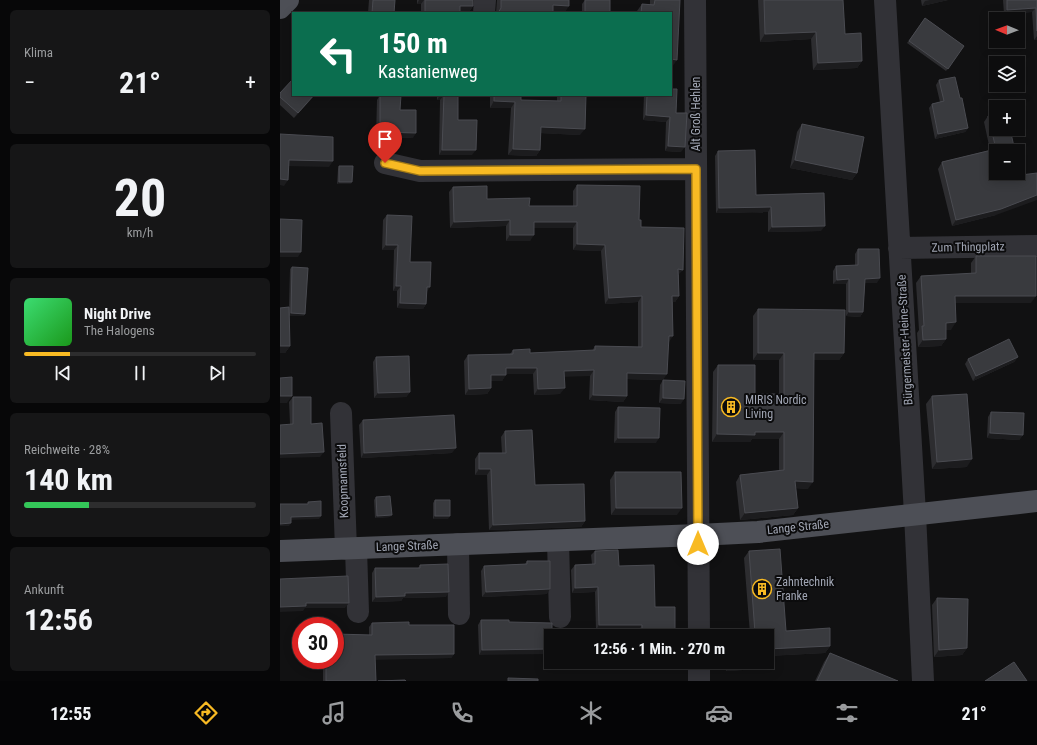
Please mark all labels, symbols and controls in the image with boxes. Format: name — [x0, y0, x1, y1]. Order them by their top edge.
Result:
north arrow — [989, 12, 1025, 48]
map controls — [989, 12, 1025, 180]
text: 150 m — [378, 27, 448, 60]
icon: left — [312, 28, 364, 80]
text: Klima — [24, 45, 53, 60]
button: layers — [989, 56, 1025, 92]
text: Kastanienweg — [378, 61, 478, 82]
text: 21° — [119, 65, 161, 100]
text: − — [24, 70, 35, 95]
text: + — [245, 70, 256, 95]
street label: Alt Groß Hehlen — [689, 76, 703, 151]
button: + — [989, 100, 1025, 136]
pin — [368, 122, 402, 163]
icon: arrive — [374, 128, 396, 150]
button: − — [989, 144, 1025, 180]
text: 20 — [114, 168, 166, 229]
text: km/h — [127, 225, 153, 240]
street label: Zum Thingplatz — [931, 239, 1005, 255]
street label: Bürgermeister-Heine-Straße — [895, 274, 915, 406]
text: Night Drive — [84, 305, 151, 323]
text: The Halogens — [84, 323, 155, 338]
icon: previous — [52, 362, 74, 384]
icon: pause — [129, 362, 151, 384]
icon: next — [206, 362, 228, 384]
place label: MIRIS Nordic Living — [745, 393, 807, 421]
building icon: MIRIS Nordic Living — [720, 396, 742, 418]
text: Reichweite · 28% — [24, 442, 110, 457]
street label: Koopmannsfeld — [335, 444, 351, 518]
text: 140 km — [24, 462, 113, 497]
street label: Lange Straße — [766, 517, 830, 537]
position arrow — [677, 523, 719, 565]
street label: Lange Straße — [376, 538, 439, 554]
place label: Zahntechnik Franke — [776, 575, 835, 603]
building icon: Zahntechnik Franke — [751, 578, 773, 600]
text: Ankunft — [24, 582, 64, 597]
text: 12:56 — [24, 602, 93, 637]
speed limit sign: 30 — [292, 617, 344, 669]
text: 12:56 · 1 Min. · 270 m — [593, 640, 725, 658]
icon: directions — [192, 699, 220, 727]
icon: music — [320, 699, 348, 727]
icon: phone — [448, 699, 476, 727]
icon: climate — [577, 699, 605, 727]
icon: car — [705, 699, 733, 727]
icon: filters — [833, 699, 861, 727]
text: 12:55 — [50, 703, 91, 724]
text: 21° — [962, 703, 987, 724]

